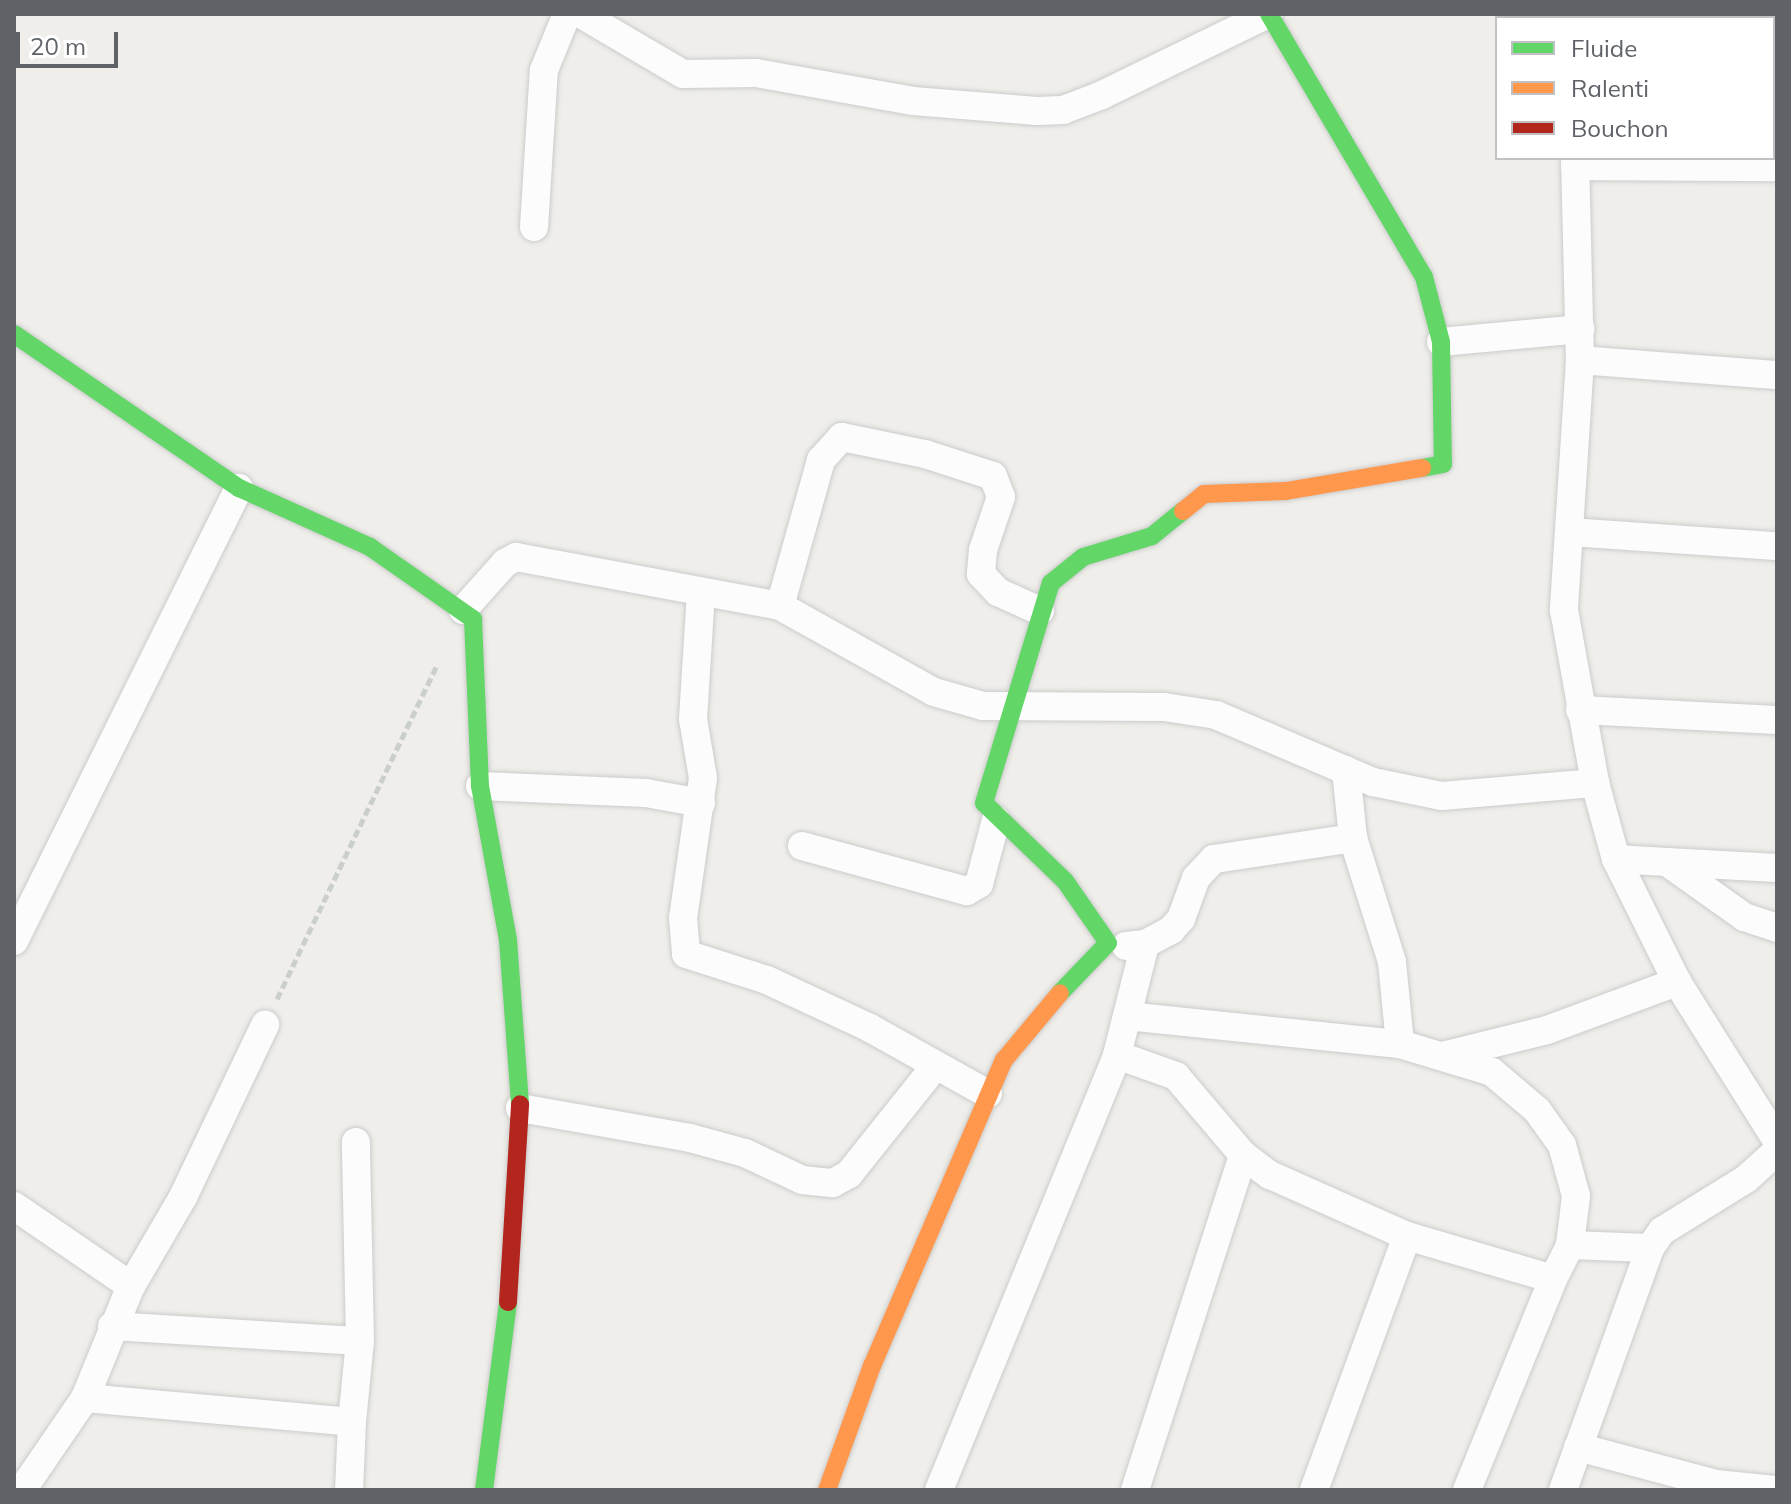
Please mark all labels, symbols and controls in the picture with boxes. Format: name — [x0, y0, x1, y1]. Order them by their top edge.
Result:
scale bar — [20, 16, 122, 66]
legend — [1495, 16, 1775, 160]
text: 20 m — [30, 31, 86, 61]
text: Fluide — [1571, 33, 1637, 63]
text: Ralenti — [1571, 73, 1649, 103]
text: Bouchon — [1571, 113, 1669, 143]

